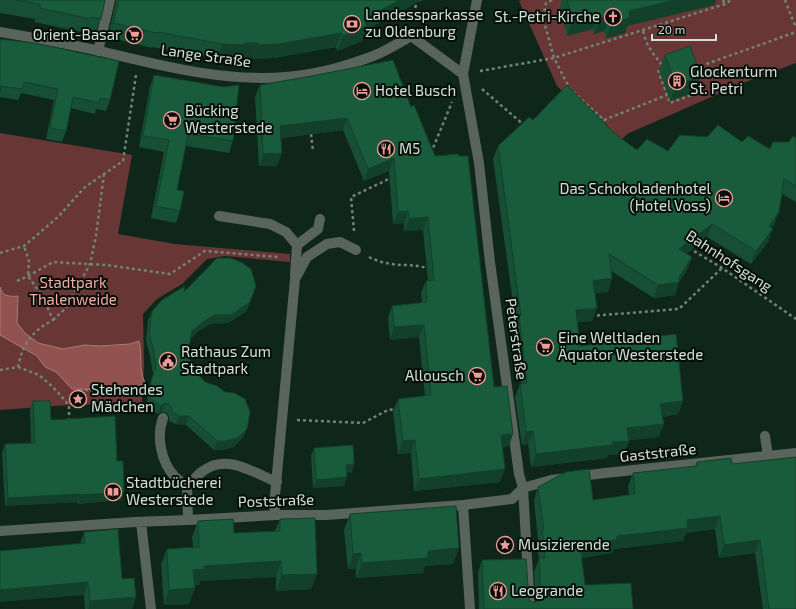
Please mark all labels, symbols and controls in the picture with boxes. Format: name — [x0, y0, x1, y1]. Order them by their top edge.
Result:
place label: Landessparkasse zu Oldenburg — [365, 5, 484, 40]
place label: St.-Petri-Kirche — [494, 7, 600, 25]
church icon: St.-Petri-Kirche — [603, 7, 623, 27]
bank icon: Landessparkasse zu Oldenburg — [342, 14, 362, 34]
scale bar — [652, 16, 716, 42]
text: 20 m — [658, 22, 685, 36]
place label: Orient-Basar — [33, 25, 121, 43]
supermarket icon: Orient-Basar — [124, 25, 144, 45]
street label: Lange Straße — [160, 40, 252, 70]
place label: Glockenturm St. Petri — [690, 62, 777, 97]
building icon: Glockenturm St. Petri — [667, 71, 687, 91]
hotel icon: Hotel Busch — [352, 81, 372, 101]
place label: Hotel Busch — [375, 81, 456, 99]
place label: Bücking Westerstede — [185, 101, 272, 136]
supermarket icon: Bücking Westerstede — [162, 110, 182, 130]
restaurant icon: M5 — [376, 139, 396, 159]
place label: M5 — [399, 139, 420, 157]
place label: Das Schokoladenhotel (Hotel Voss) — [559, 179, 712, 214]
hotel icon: Das Schokoladenhotel (Hotel Voss) — [714, 188, 734, 208]
street label: Bahnhofsgang — [683, 226, 777, 295]
park label: Stadtpark Thalenweide — [29, 273, 117, 308]
street label: Peterstraße — [502, 297, 532, 381]
place label: Eine Weltladen Äquator Westerstede — [558, 328, 703, 363]
supermarket icon: Eine Weltladen Äquator Westerstede — [535, 337, 555, 357]
place label: Rathaus Zum Stadtpark — [181, 342, 271, 377]
public building icon: Rathaus Zum Stadtpark — [158, 351, 178, 371]
place label: Allousch — [405, 366, 464, 384]
supermarket icon: Allousch — [467, 366, 487, 386]
place label: Stehendes Mädchen — [91, 380, 163, 415]
place icon: Stehendes Mädchen — [68, 389, 88, 409]
street label: Gaststraße — [619, 439, 697, 465]
place label: Stadtbücherei Westerstede — [126, 473, 221, 508]
library icon: Stadtbücherei Westerstede — [103, 482, 123, 502]
street label: Poststraße — [237, 490, 314, 510]
place icon: Musizierende — [495, 535, 515, 555]
place label: Musizierende — [518, 535, 610, 553]
restaurant icon: Leogrande — [488, 581, 508, 601]
place label: Leogrande — [511, 581, 583, 599]

